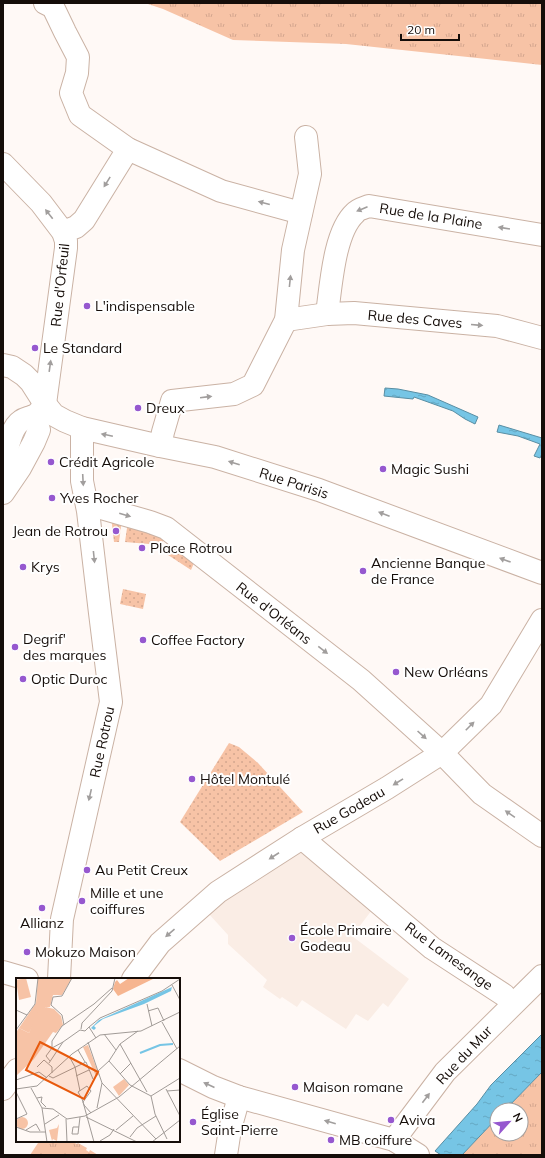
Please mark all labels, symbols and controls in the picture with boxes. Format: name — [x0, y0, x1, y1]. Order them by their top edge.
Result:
scale bar — [401, 16, 459, 42]
text: 20 m — [407, 22, 435, 37]
one-way arrow — [104, 176, 111, 188]
street label: Rue de la Plaine — [378, 199, 484, 233]
one-way arrow — [257, 200, 269, 206]
one-way arrow — [356, 206, 368, 212]
one-way arrow — [46, 209, 54, 219]
one-way arrow — [497, 225, 510, 231]
street label: Rue d'Orfeuil — [47, 242, 73, 328]
one-way arrow — [287, 275, 294, 287]
place label: L'indispensable — [95, 297, 195, 315]
marker: L'indispensable — [82, 301, 92, 311]
street label: Rue des Caves — [367, 306, 463, 332]
one-way arrow — [471, 321, 483, 328]
place label: Le Standard — [43, 339, 122, 357]
marker: Le Standard — [30, 343, 40, 353]
one-way arrow — [47, 359, 53, 372]
one-way arrow — [200, 394, 212, 400]
place label: Dreux — [146, 399, 185, 417]
marker: Dreux — [133, 403, 143, 413]
one-way arrow — [101, 431, 114, 437]
place label: Crédit Agricole — [59, 453, 154, 471]
marker: Crédit Agricole — [46, 457, 56, 467]
one-way arrow — [228, 460, 240, 466]
place label: Magic Sushi — [391, 460, 469, 478]
street label: Rue Parisis — [257, 463, 331, 503]
marker: Magic Sushi — [378, 464, 388, 474]
one-way arrow — [79, 474, 86, 486]
place label: Yves Rocher — [59, 489, 139, 507]
marker: Yves Rocher — [47, 493, 57, 503]
one-way arrow — [377, 511, 389, 517]
one-way arrow — [119, 512, 131, 518]
place label: Jean de Rotrou — [12, 522, 108, 540]
marker: Jean de Rotrou — [111, 526, 121, 536]
place label: Place Rotrou — [150, 539, 232, 557]
marker: Place Rotrou — [137, 543, 147, 553]
one-way arrow — [90, 551, 97, 563]
place label: Ancienne Banque de France — [371, 554, 485, 588]
one-way arrow — [499, 556, 511, 562]
place label: Krys — [31, 558, 60, 576]
marker: Krys — [18, 562, 28, 572]
marker: Ancienne Banque de France — [358, 566, 368, 576]
street label: Rue d'Orléans — [233, 578, 315, 648]
place label: Degrif' des marques — [23, 630, 106, 664]
place label: Coffee Factory — [151, 631, 245, 649]
marker: Coffee Factory — [138, 635, 148, 645]
marker: Degrif' des marques — [10, 642, 20, 652]
one-way arrow — [317, 646, 328, 655]
place label: New Orléans — [404, 663, 488, 681]
marker: New Orléans — [391, 667, 401, 677]
place label: Optic Duroc — [31, 670, 107, 688]
marker: Optic Duroc — [18, 674, 28, 684]
street label: Rue Rotrou — [86, 705, 118, 779]
one-way arrow — [465, 721, 475, 731]
one-way arrow — [416, 730, 427, 739]
place label: Hôtel Montulé — [200, 770, 290, 788]
marker: Hôtel Montulé — [187, 774, 197, 784]
one-way arrow — [392, 778, 404, 785]
street label: Rue Godeau — [310, 782, 388, 838]
one-way arrow — [87, 789, 93, 801]
one-way arrow — [505, 810, 515, 818]
one-way arrow — [268, 852, 280, 859]
place label: Au Petit Creux — [95, 861, 188, 879]
marker: Au Petit Creux — [82, 865, 92, 875]
place label: Mille et une coiffures — [90, 884, 163, 918]
marker: Mille et une coiffures — [77, 896, 87, 906]
marker: Allianz — [37, 903, 47, 913]
place label: Allianz — [20, 914, 64, 932]
street label: Rue Lamesange — [401, 918, 497, 994]
place label: École Primaire Godeau — [300, 921, 392, 955]
one-way arrow — [165, 929, 176, 938]
marker: École Primaire Godeau — [287, 933, 297, 943]
place label: Mokuzo Maison — [35, 943, 136, 961]
marker: Mokuzo Maison — [22, 947, 32, 957]
inset map — [16, 978, 180, 1142]
street label: Rue du Mur — [432, 1021, 497, 1088]
place label: Maison romane — [303, 1078, 403, 1096]
one-way arrow — [203, 1082, 214, 1088]
marker: Maison romane — [290, 1082, 300, 1092]
one-way arrow — [422, 1093, 430, 1103]
north arrow — [489, 1102, 529, 1142]
place label: Église Saint-Pierre — [201, 1105, 278, 1139]
place label: Aviva — [399, 1111, 435, 1129]
text: N — [510, 1111, 526, 1124]
marker: Aviva — [386, 1115, 396, 1125]
marker: Église Saint-Pierre — [188, 1117, 198, 1127]
one-way arrow — [324, 1119, 336, 1125]
place label: MB coiffure — [339, 1131, 412, 1149]
marker: MB coiffure — [326, 1135, 336, 1145]

